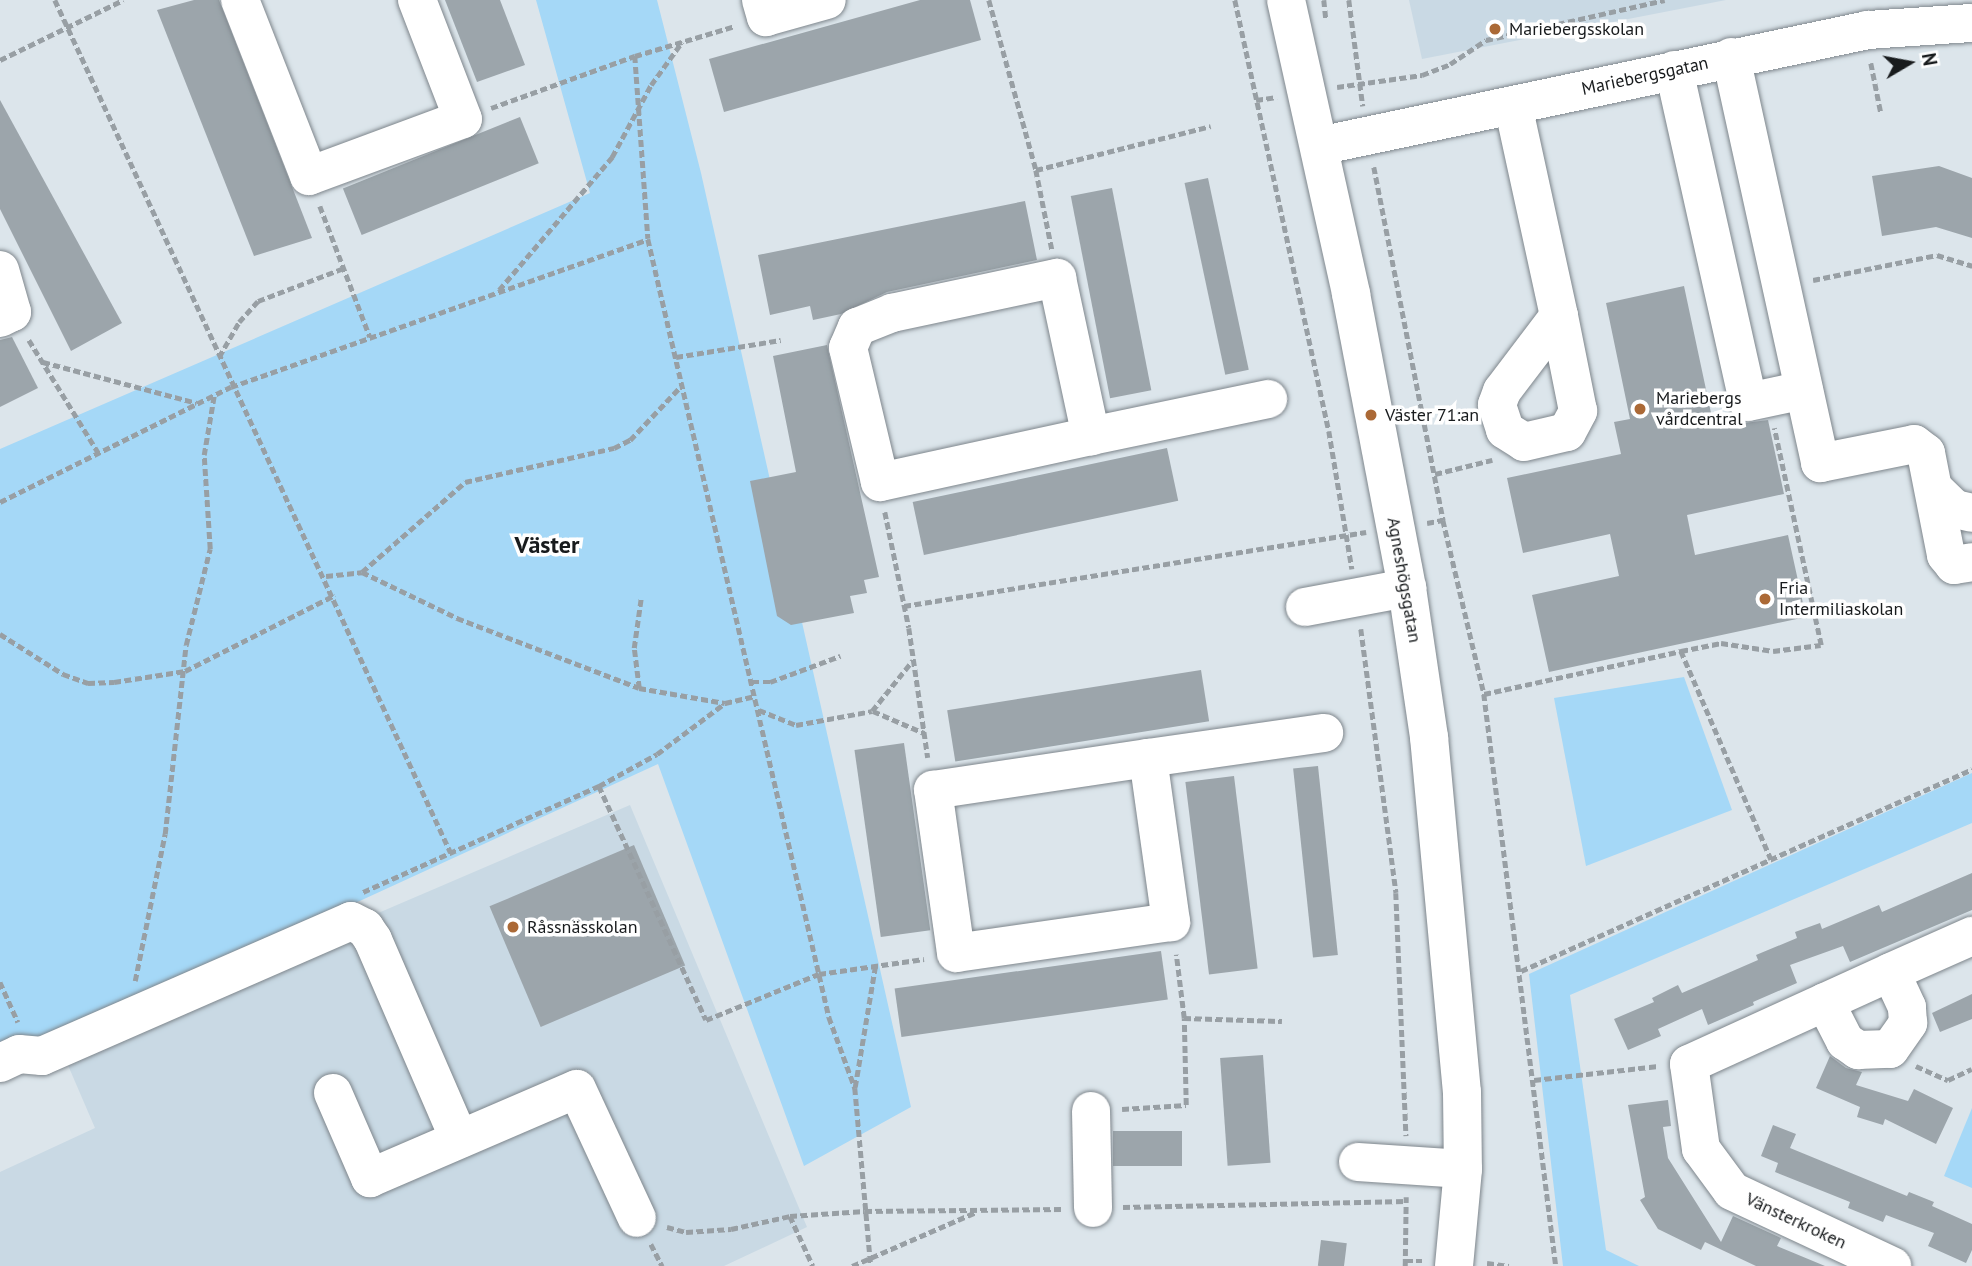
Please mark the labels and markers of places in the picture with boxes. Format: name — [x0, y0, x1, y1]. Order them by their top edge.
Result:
place label: Mariebergsskolan — [1509, 18, 1644, 40]
marker: Mariebergsskolan — [1487, 21, 1503, 37]
place label: Mariebergs vårdcentral — [1656, 388, 1743, 430]
marker: Mariebergs vårdcentral — [1630, 399, 1650, 419]
place label: Väster 71:an — [1385, 404, 1479, 426]
marker: Väster 71:an — [1363, 407, 1379, 423]
place label: Fria Intermiliaskolan — [1779, 578, 1903, 620]
marker: Fria Intermiliaskolan — [1757, 591, 1773, 607]
place label: Råssnässkolan — [527, 916, 638, 938]
marker: Råssnässkolan — [505, 919, 521, 935]

